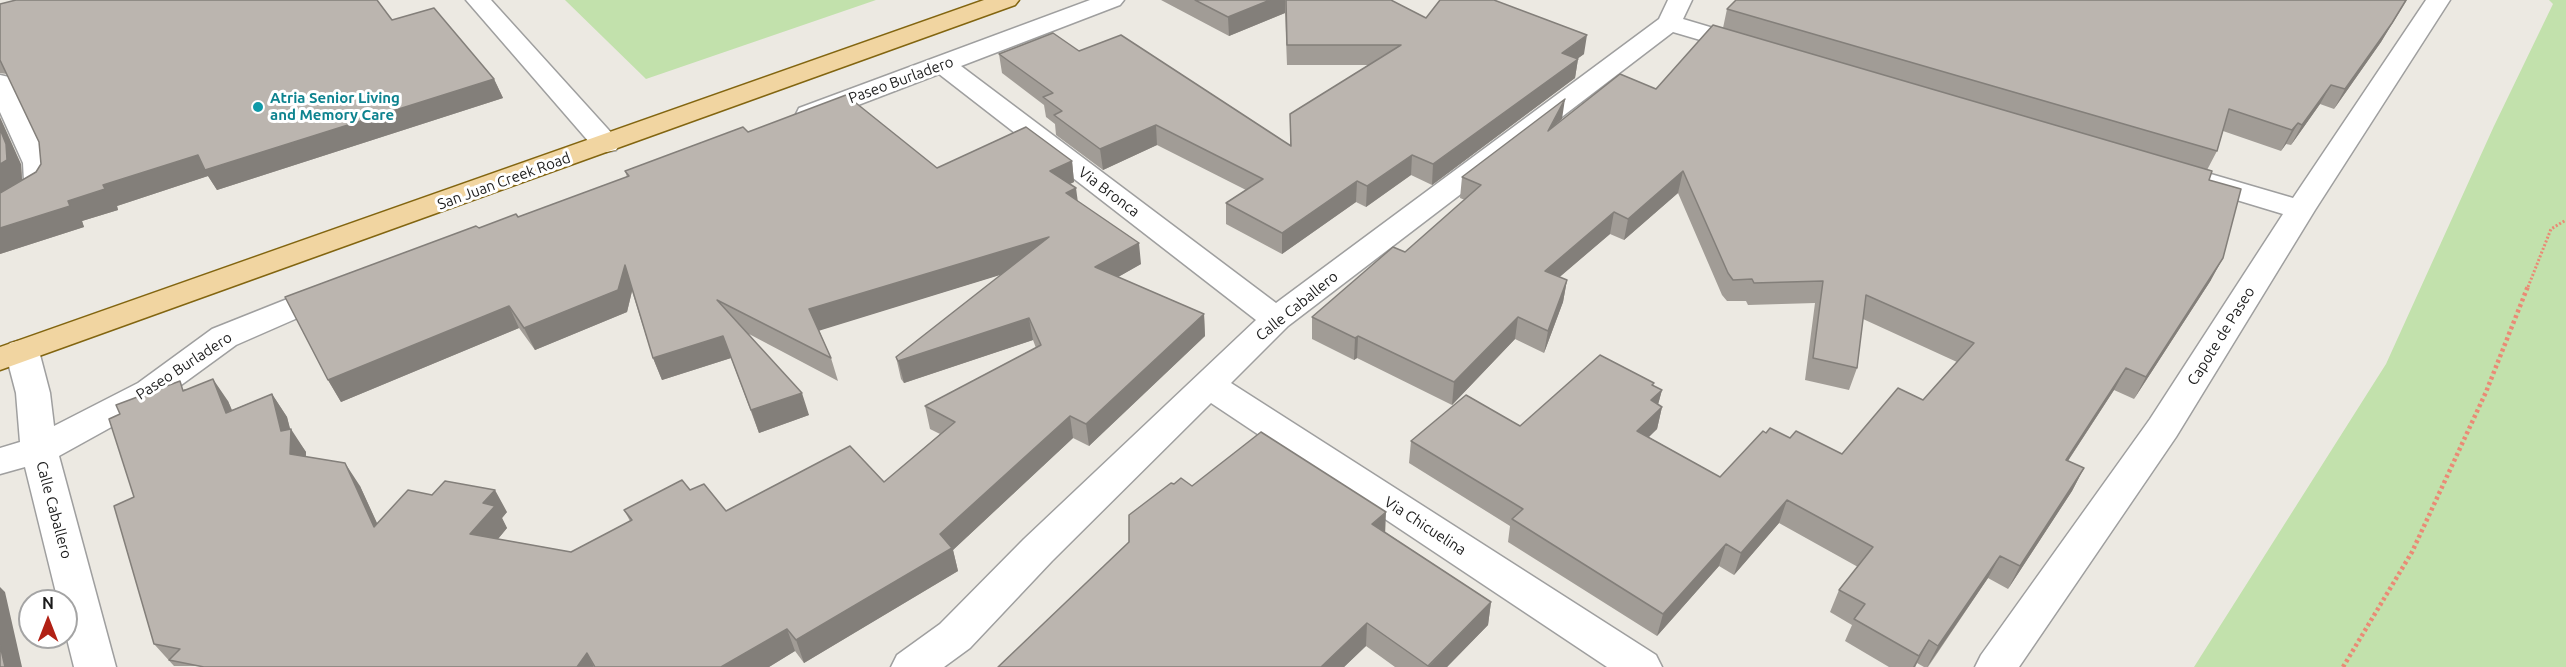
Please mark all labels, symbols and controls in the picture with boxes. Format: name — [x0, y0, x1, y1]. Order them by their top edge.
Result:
street label: Paseo Burladero — [846, 53, 956, 107]
place label: Atria Senior Living and Memory Care — [270, 89, 400, 124]
marker: Atria Senior Living and Memory Care — [251, 100, 265, 114]
street label: San Juan Creek Road — [435, 149, 573, 213]
street label: Via Bronca — [1075, 163, 1143, 221]
street label: Calle Caballero — [1252, 267, 1342, 345]
street label: Capote de Paseo — [2184, 283, 2258, 389]
street label: Paseo Burladero — [133, 328, 235, 404]
street label: Calle Caballero — [32, 459, 76, 561]
street label: Via Chicuelina — [1381, 493, 1469, 559]
north arrow — [18, 589, 78, 649]
text: N — [42, 594, 54, 612]

